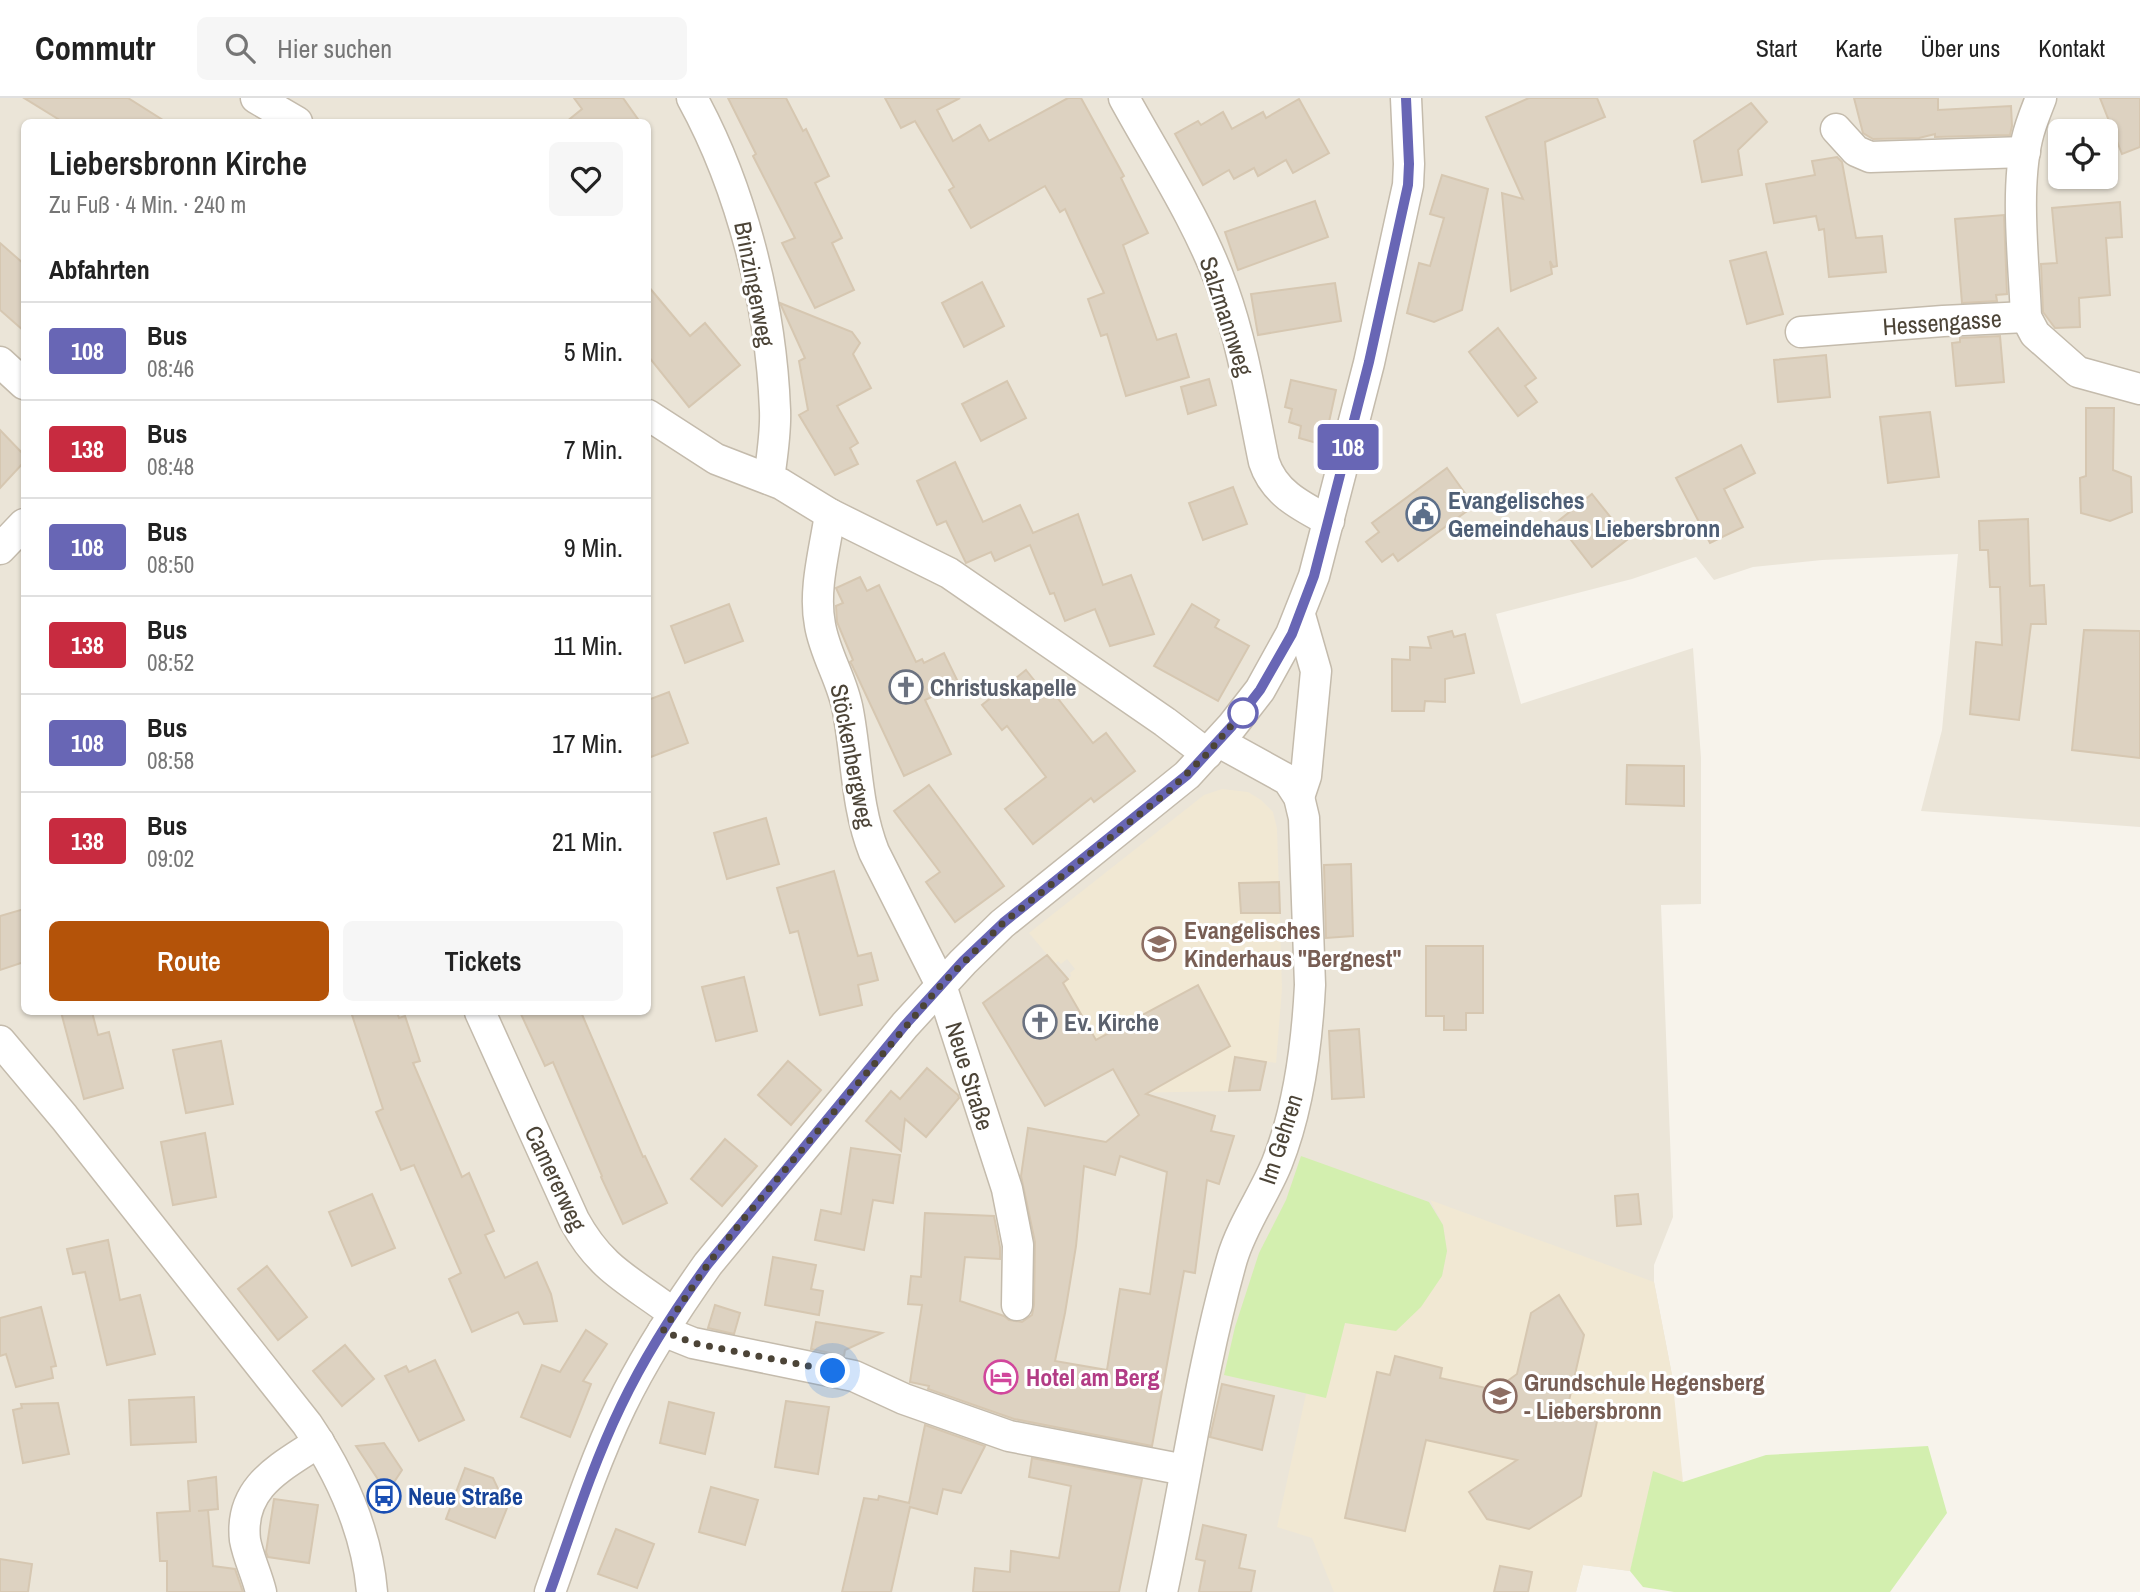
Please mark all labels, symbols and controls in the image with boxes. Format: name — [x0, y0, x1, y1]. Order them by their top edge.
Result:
search box — [197, 17, 687, 80]
text: Commutr — [35, 26, 155, 70]
icon: search — [221, 29, 259, 67]
text: Hier suchen — [277, 31, 392, 66]
text: Start — [1756, 32, 1797, 64]
text: Karte — [1835, 32, 1882, 64]
text: Über uns — [1920, 32, 2000, 64]
text: Kontakt — [2038, 32, 2105, 64]
map controls — [2048, 119, 2118, 189]
button: locate — [2048, 119, 2118, 189]
text: Liebersbronn Kirche — [49, 141, 307, 185]
button: heart — [549, 142, 623, 216]
text: Zu Fuß · 4 Min. · 240 m — [49, 189, 246, 220]
street label: Brinzingerweg — [727, 219, 783, 349]
text: Abfahrten — [49, 252, 150, 287]
street label: Salzmannweg — [1193, 252, 1261, 380]
street label: Hessengasse — [1881, 302, 2003, 342]
text: Bus — [147, 318, 187, 353]
text: 5 Min. — [564, 334, 623, 369]
text: 108 — [71, 335, 104, 367]
text: 08:46 — [147, 353, 194, 384]
text: Bus — [147, 416, 187, 451]
line badge: 108 — [1308, 424, 1388, 470]
text: 108 — [1332, 431, 1364, 463]
text: 7 Min. — [564, 432, 623, 467]
text: 138 — [71, 433, 104, 465]
text: 08:48 — [147, 451, 194, 482]
place label: Evangelisches Gemeindehaus Liebersbronn — [1448, 484, 1720, 544]
public building icon: Evangelisches Gemeindehaus Liebersbronn — [1404, 495, 1442, 533]
text: Bus — [147, 514, 187, 549]
text: 9 Min. — [564, 530, 623, 565]
text: 108 — [71, 531, 104, 563]
text: 08:50 — [147, 549, 194, 580]
text: Bus — [147, 612, 187, 647]
text: 11 Min. — [553, 628, 623, 663]
text: 138 — [71, 629, 104, 661]
text: 08:52 — [147, 647, 194, 678]
church icon: Christuskapelle — [887, 668, 925, 706]
place label: Christuskapelle — [930, 671, 1077, 703]
street label: Stöckenbergweg — [823, 681, 883, 831]
unlabelled marker — [1228, 698, 1258, 728]
text: Bus — [147, 710, 187, 745]
text: 17 Min. — [552, 726, 623, 761]
text: 108 — [71, 727, 104, 759]
text: 08:58 — [147, 745, 194, 776]
text: Bus — [147, 808, 187, 843]
text: 21 Min. — [552, 824, 623, 859]
text: 138 — [71, 825, 104, 857]
text: 09:02 — [147, 843, 194, 874]
place label: Evangelisches Kinderhaus "Bergnest" — [1184, 914, 1402, 974]
button: Route — [49, 921, 329, 1001]
button: Tickets — [343, 921, 623, 1001]
school or university icon: Evangelisches Kinderhaus "Bergnest" — [1140, 925, 1178, 963]
church icon: Ev. Kirche — [1021, 1003, 1059, 1041]
place label: Ev. Kirche — [1064, 1006, 1159, 1038]
street label: Neue Straße — [938, 1018, 1002, 1134]
street label: Im Gehren — [1250, 1090, 1310, 1188]
street label: Camererweg — [518, 1120, 594, 1236]
your location — [815, 1353, 850, 1388]
hotel icon: Hotel am Berg — [982, 1358, 1020, 1396]
place label: Hotel am Berg — [1026, 1361, 1159, 1393]
place label: Grundschule Hegensberg - Liebersbronn — [1524, 1366, 1765, 1426]
school or university icon: Grundschule Hegensberg - Liebersbronn — [1481, 1377, 1519, 1415]
bus stop icon: Neue Straße — [365, 1477, 403, 1515]
place label: Neue Straße — [408, 1480, 523, 1512]

